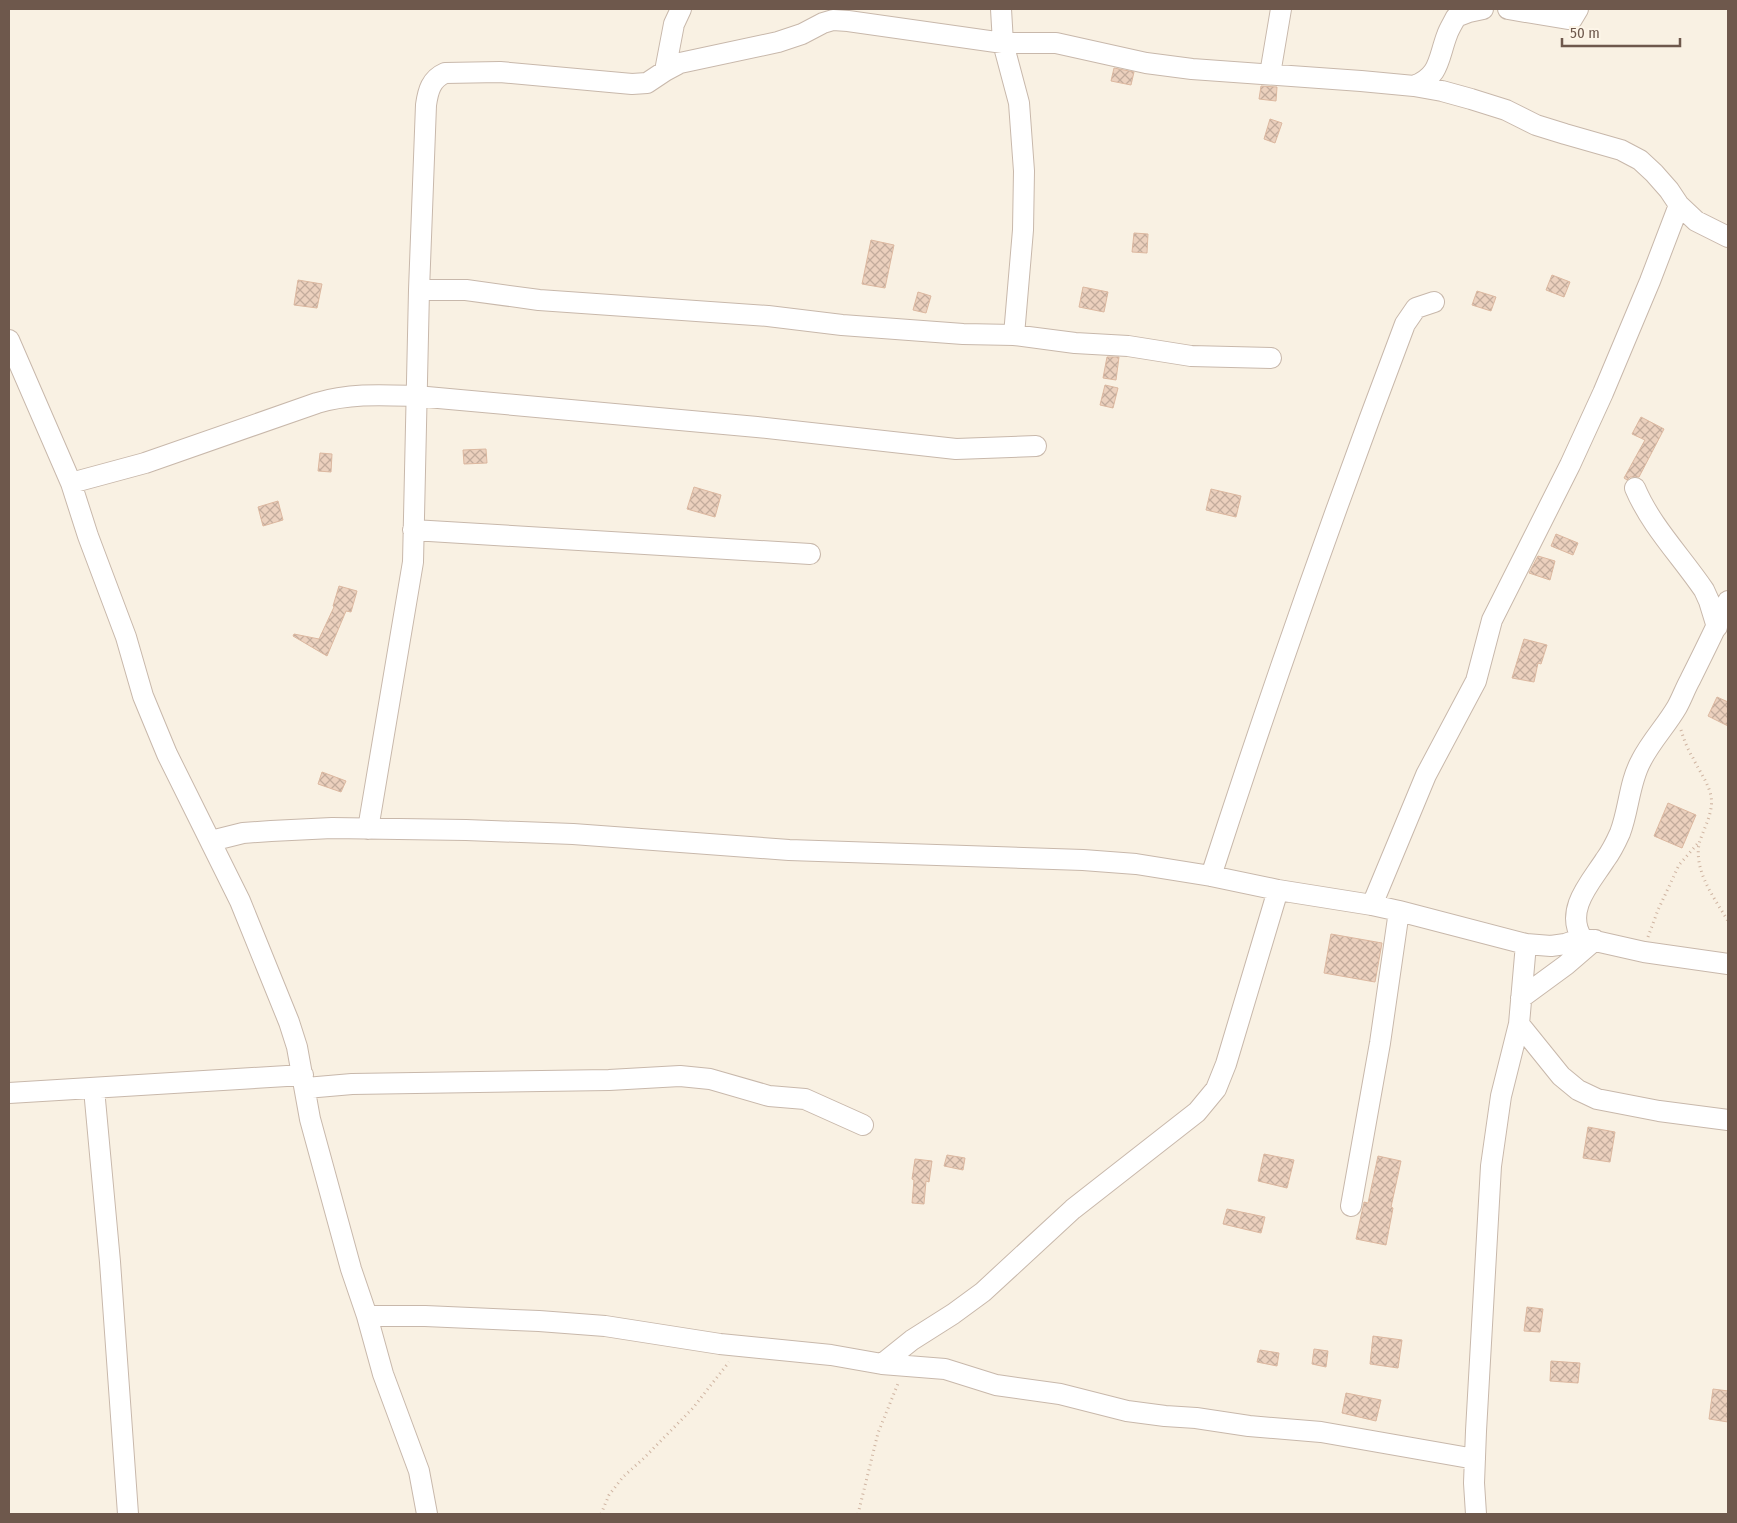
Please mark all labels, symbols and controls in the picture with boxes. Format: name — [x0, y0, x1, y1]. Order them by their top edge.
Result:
scale bar — [1562, 15, 1680, 47]
text: 50 m — [1570, 24, 1600, 42]

